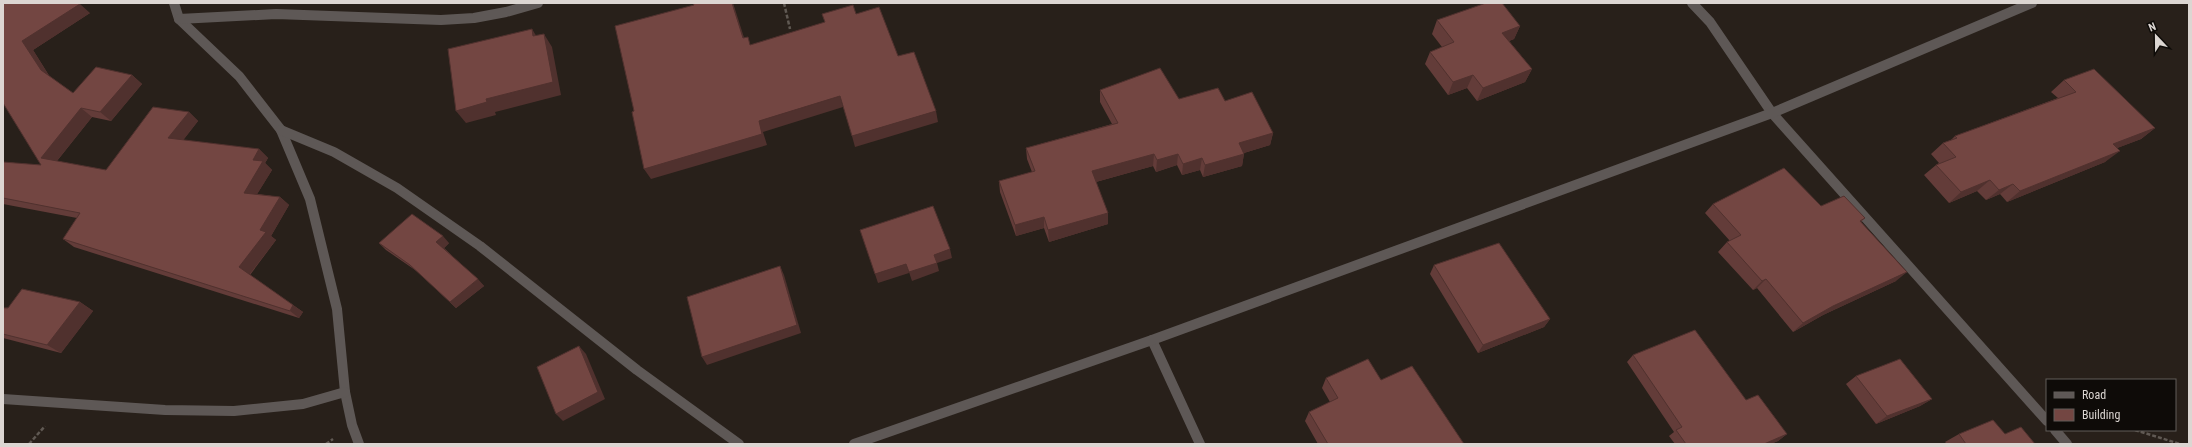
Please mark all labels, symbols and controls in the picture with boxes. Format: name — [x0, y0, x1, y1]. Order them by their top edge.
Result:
north arrow — [2136, 16, 2176, 56]
text: N — [2147, 20, 2158, 34]
legend — [2046, 379, 2176, 431]
text: Road — [2082, 388, 2106, 402]
text: Building — [2082, 408, 2120, 422]

